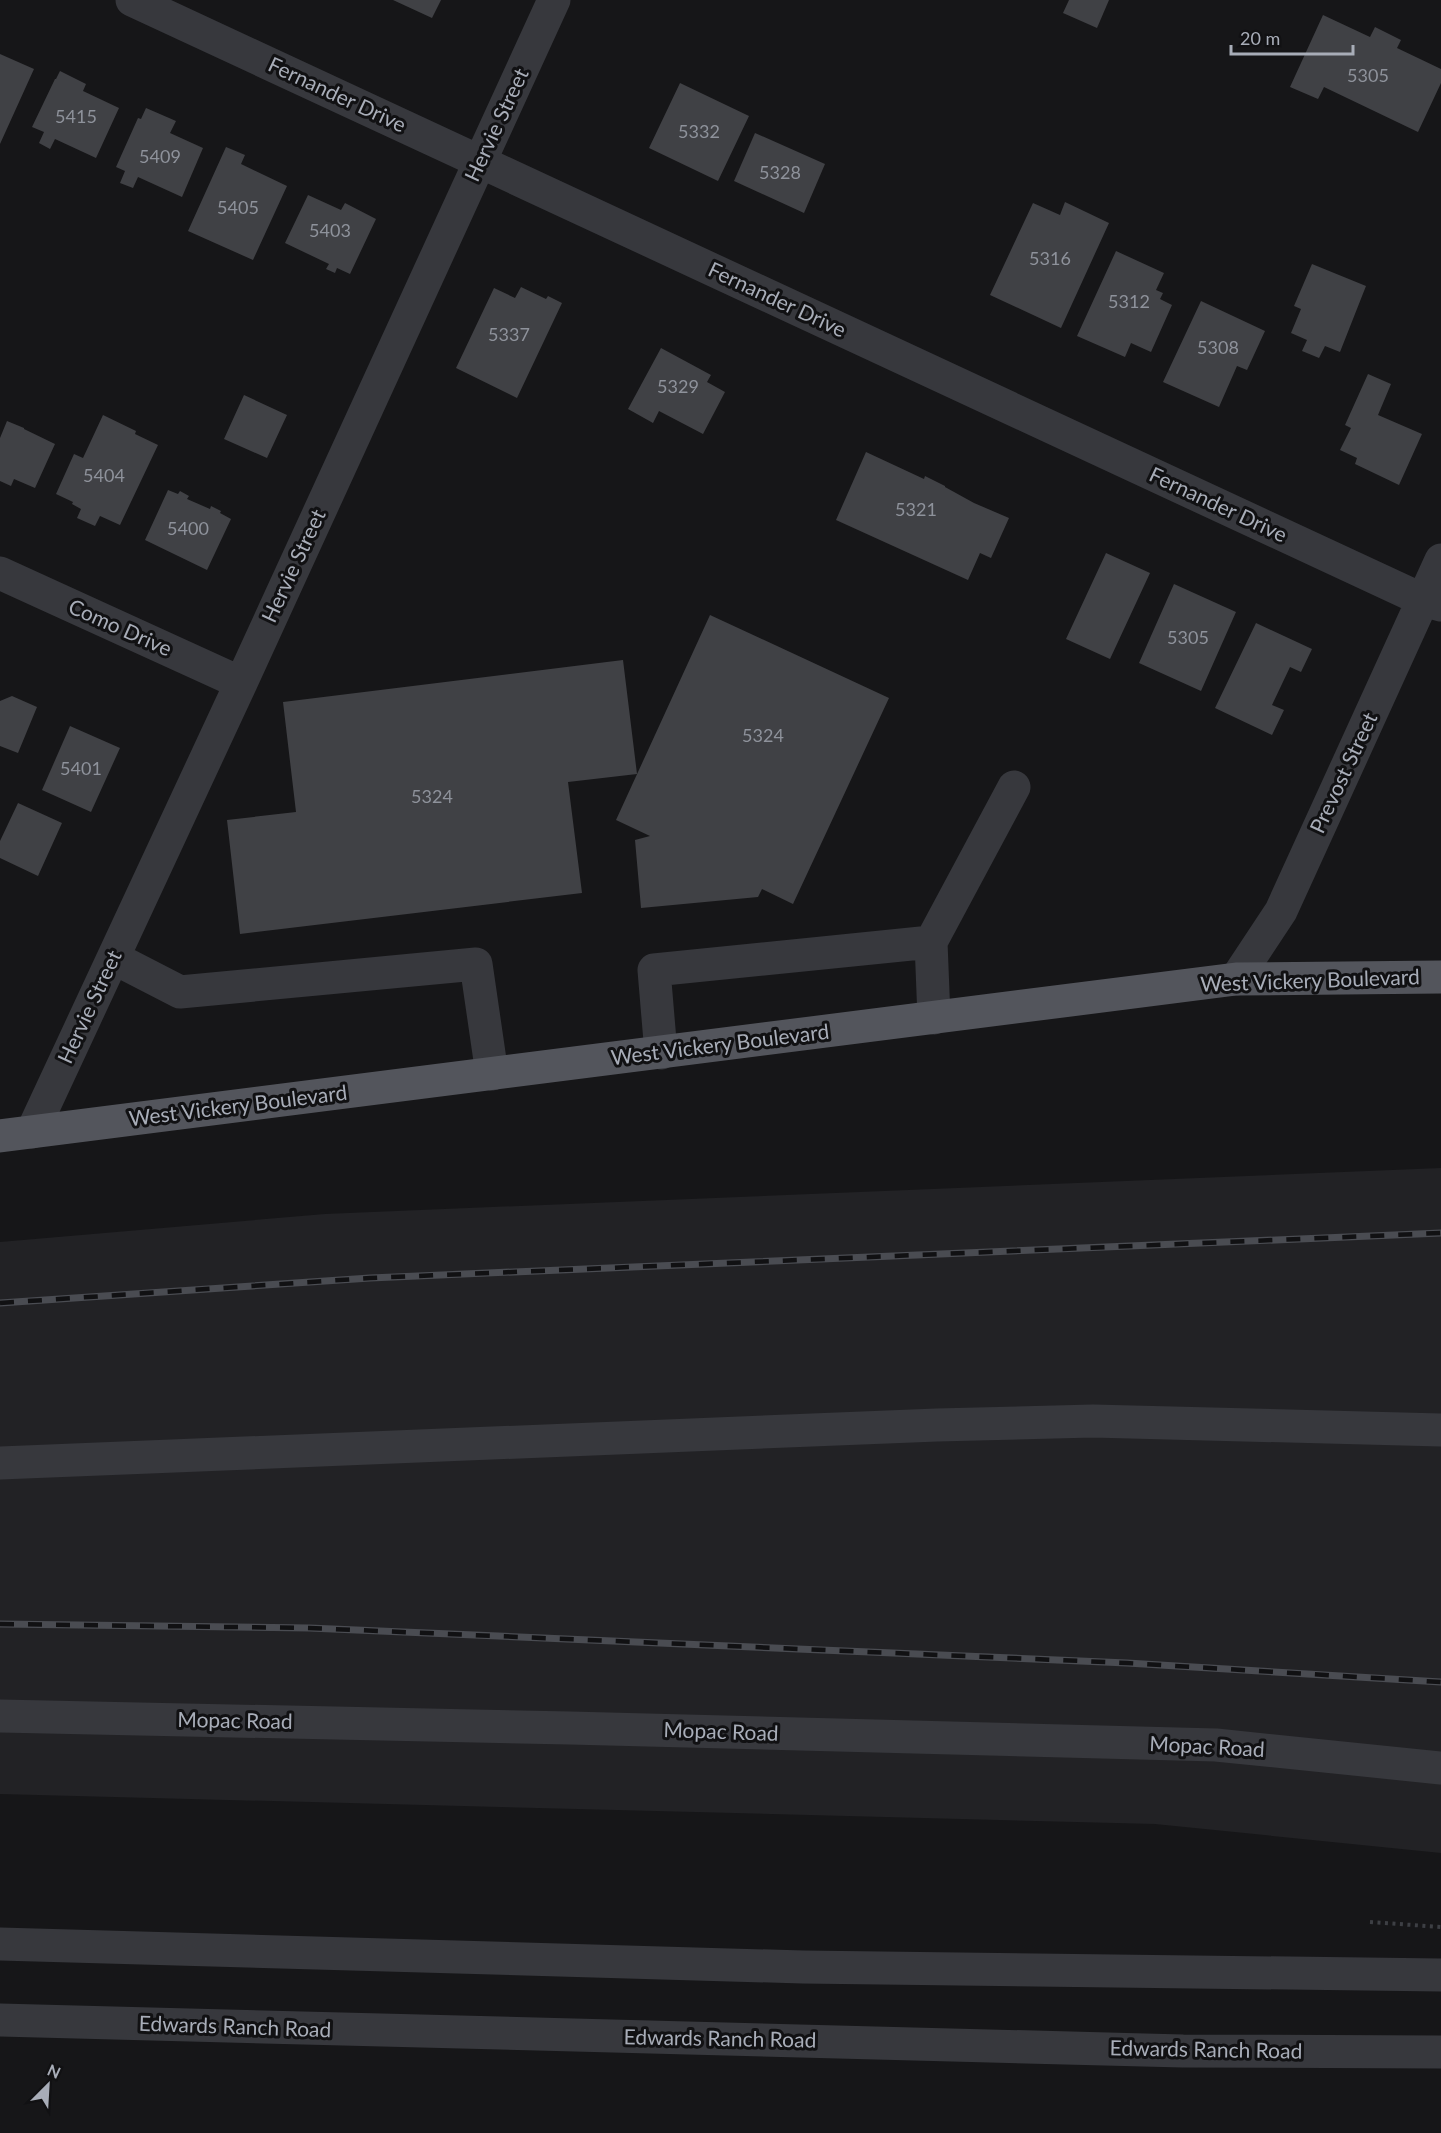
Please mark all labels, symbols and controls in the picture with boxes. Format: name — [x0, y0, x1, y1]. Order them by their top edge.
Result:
scale bar — [1231, 18, 1352, 56]
text: 20 m — [1240, 27, 1280, 49]
street label: Fernander Drive — [265, 51, 410, 136]
street label: Hervie Street — [459, 63, 533, 185]
house number: 5305 — [1347, 64, 1389, 86]
house number: 5415 — [55, 105, 97, 127]
house number: 5332 — [678, 120, 720, 142]
house number: 5409 — [139, 145, 181, 167]
house number: 5328 — [759, 161, 801, 183]
house number: 5405 — [217, 196, 259, 218]
house number: 5403 — [309, 219, 351, 241]
house number: 5316 — [1029, 247, 1071, 269]
street label: Fernander Drive — [705, 256, 850, 341]
house number: 5312 — [1108, 290, 1150, 312]
house number: 5337 — [488, 323, 530, 345]
house number: 5308 — [1197, 336, 1239, 358]
house number: 5329 — [657, 375, 699, 397]
street label: Fernander Drive — [1146, 461, 1291, 546]
house number: 5404 — [83, 464, 125, 486]
house number: 5321 — [895, 498, 937, 520]
street label: Hervie Street — [256, 504, 330, 626]
house number: 5400 — [167, 517, 209, 539]
street label: Como Drive — [65, 593, 176, 660]
house number: 5305 — [1167, 626, 1209, 648]
street label: Prevost Street — [1304, 708, 1382, 837]
house number: 5324 — [742, 724, 784, 746]
house number: 5401 — [60, 757, 102, 779]
house number: 5324 — [411, 785, 453, 807]
street label: Hervie Street — [52, 945, 126, 1067]
street label: West Vickery Boulevard — [1200, 963, 1420, 996]
street label: West Vickery Boulevard — [609, 1018, 830, 1069]
street label: West Vickery Boulevard — [127, 1079, 348, 1130]
street label: Mopac Road — [177, 1706, 293, 1733]
street label: Mopac Road — [663, 1716, 779, 1745]
street label: Mopac Road — [1149, 1730, 1265, 1761]
street label: Edwards Ranch Road — [138, 2010, 332, 2041]
street label: Edwards Ranch Road — [624, 2023, 817, 2052]
street label: Edwards Ranch Road — [1110, 2034, 1303, 2063]
north arrow — [18, 2055, 78, 2115]
text: N — [45, 2060, 64, 2082]

